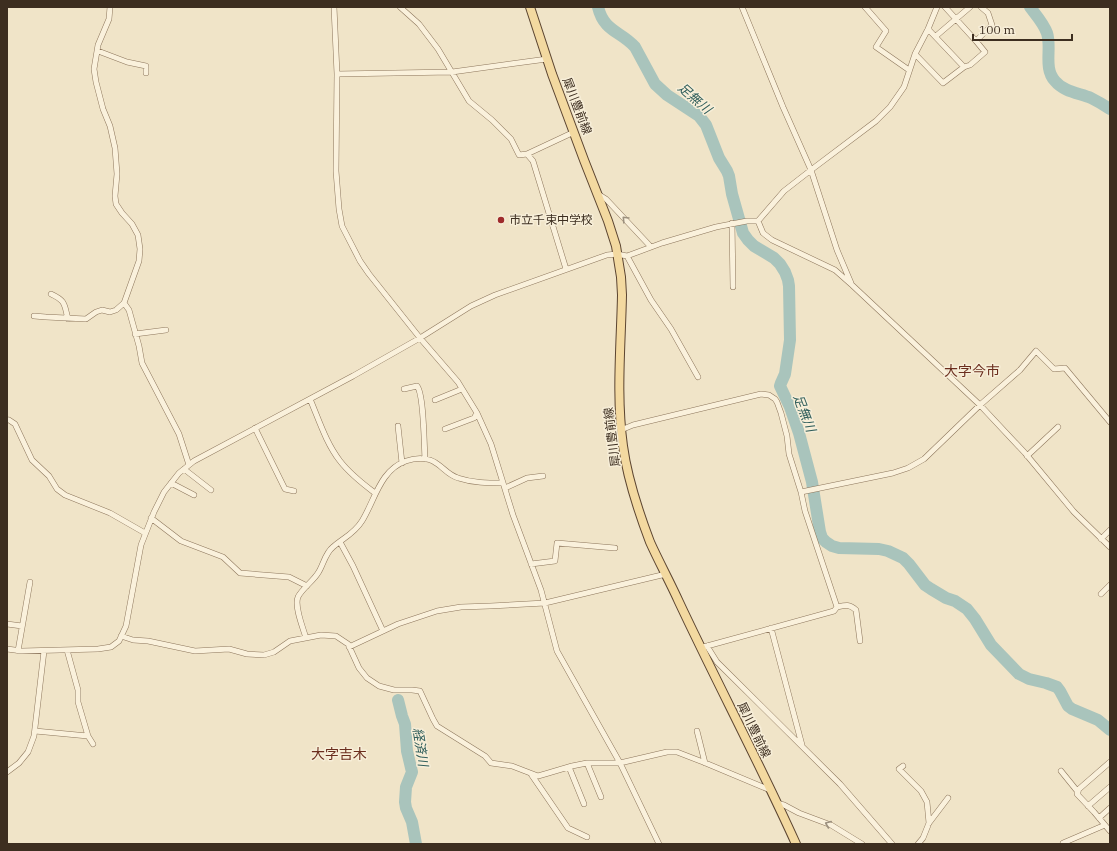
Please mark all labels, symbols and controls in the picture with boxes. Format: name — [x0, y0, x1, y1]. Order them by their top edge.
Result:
scale bar — [973, 16, 1072, 42]
text: 100 m — [979, 22, 1015, 37]
street label: 犀川豊前線 — [560, 75, 595, 137]
water label: 足無川 — [674, 79, 716, 119]
place label: 市立千束中学校 — [509, 212, 593, 227]
marker: 市立千束中学校 — [496, 215, 506, 225]
one-way arrow — [623, 217, 630, 224]
district label: 大字今市 — [944, 362, 1000, 380]
water label: 足無川 — [790, 392, 820, 436]
street label: 犀川豊前線 — [600, 406, 623, 468]
street label: 犀川豊前線 — [735, 700, 774, 760]
water label: 経済川 — [409, 726, 432, 770]
district label: 大字吉木 — [311, 745, 367, 763]
one-way arrow — [825, 821, 833, 829]

